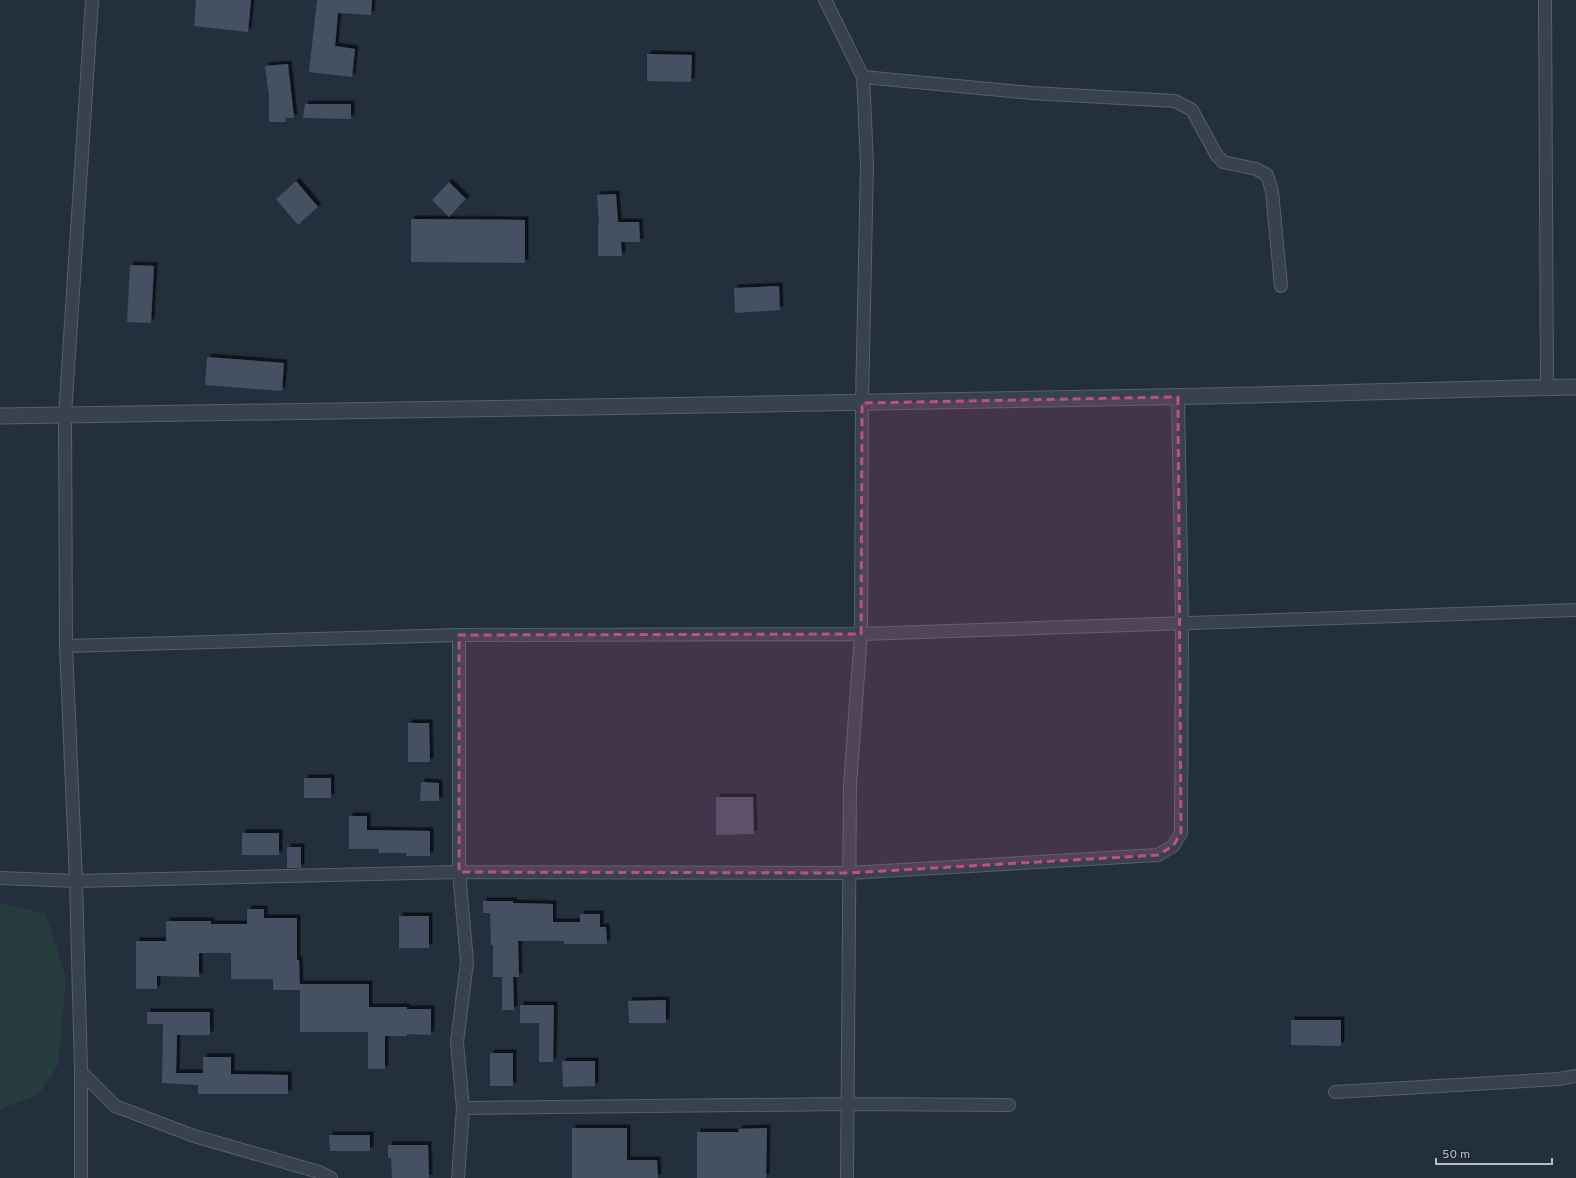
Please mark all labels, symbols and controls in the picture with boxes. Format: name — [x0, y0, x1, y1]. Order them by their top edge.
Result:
scale bar — [1436, 1140, 1552, 1166]
text: 50 m — [1442, 1147, 1470, 1163]

